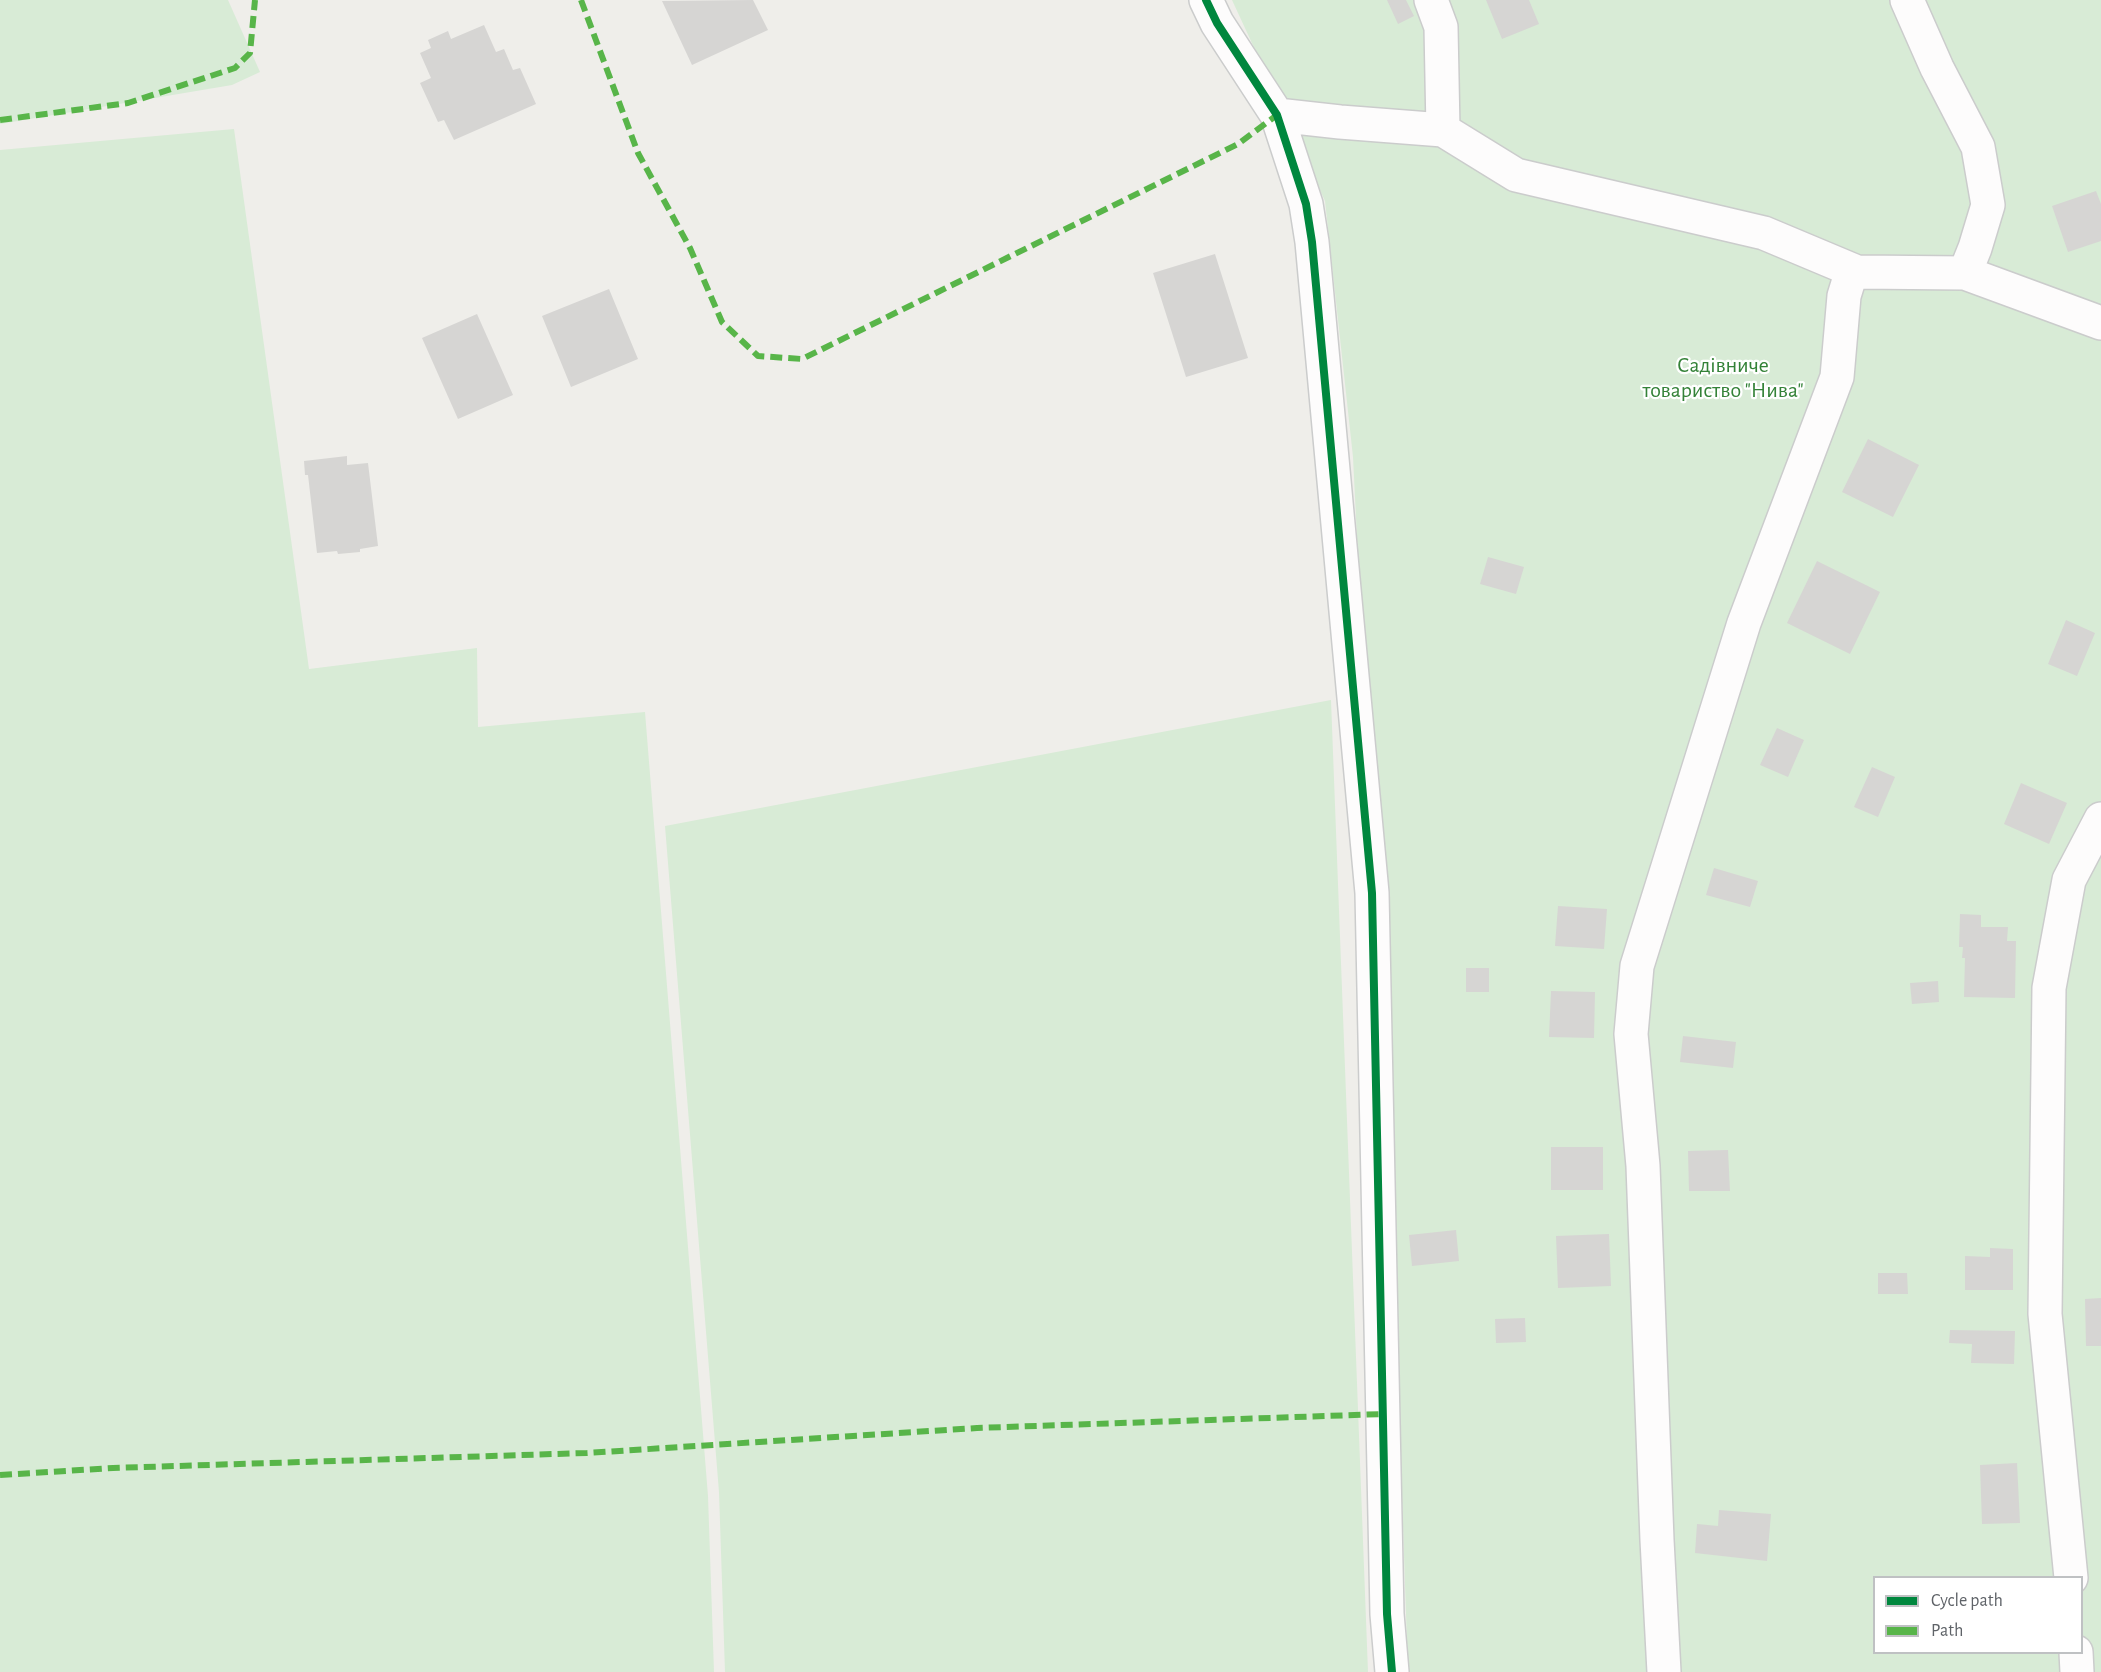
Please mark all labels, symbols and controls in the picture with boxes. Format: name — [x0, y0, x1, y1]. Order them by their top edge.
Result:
park label: Садівниче товариство "Нива" — [1642, 352, 1804, 404]
legend — [1873, 1576, 2083, 1654]
text: Cycle path — [1931, 1592, 2003, 1610]
text: Path — [1931, 1622, 1963, 1640]

